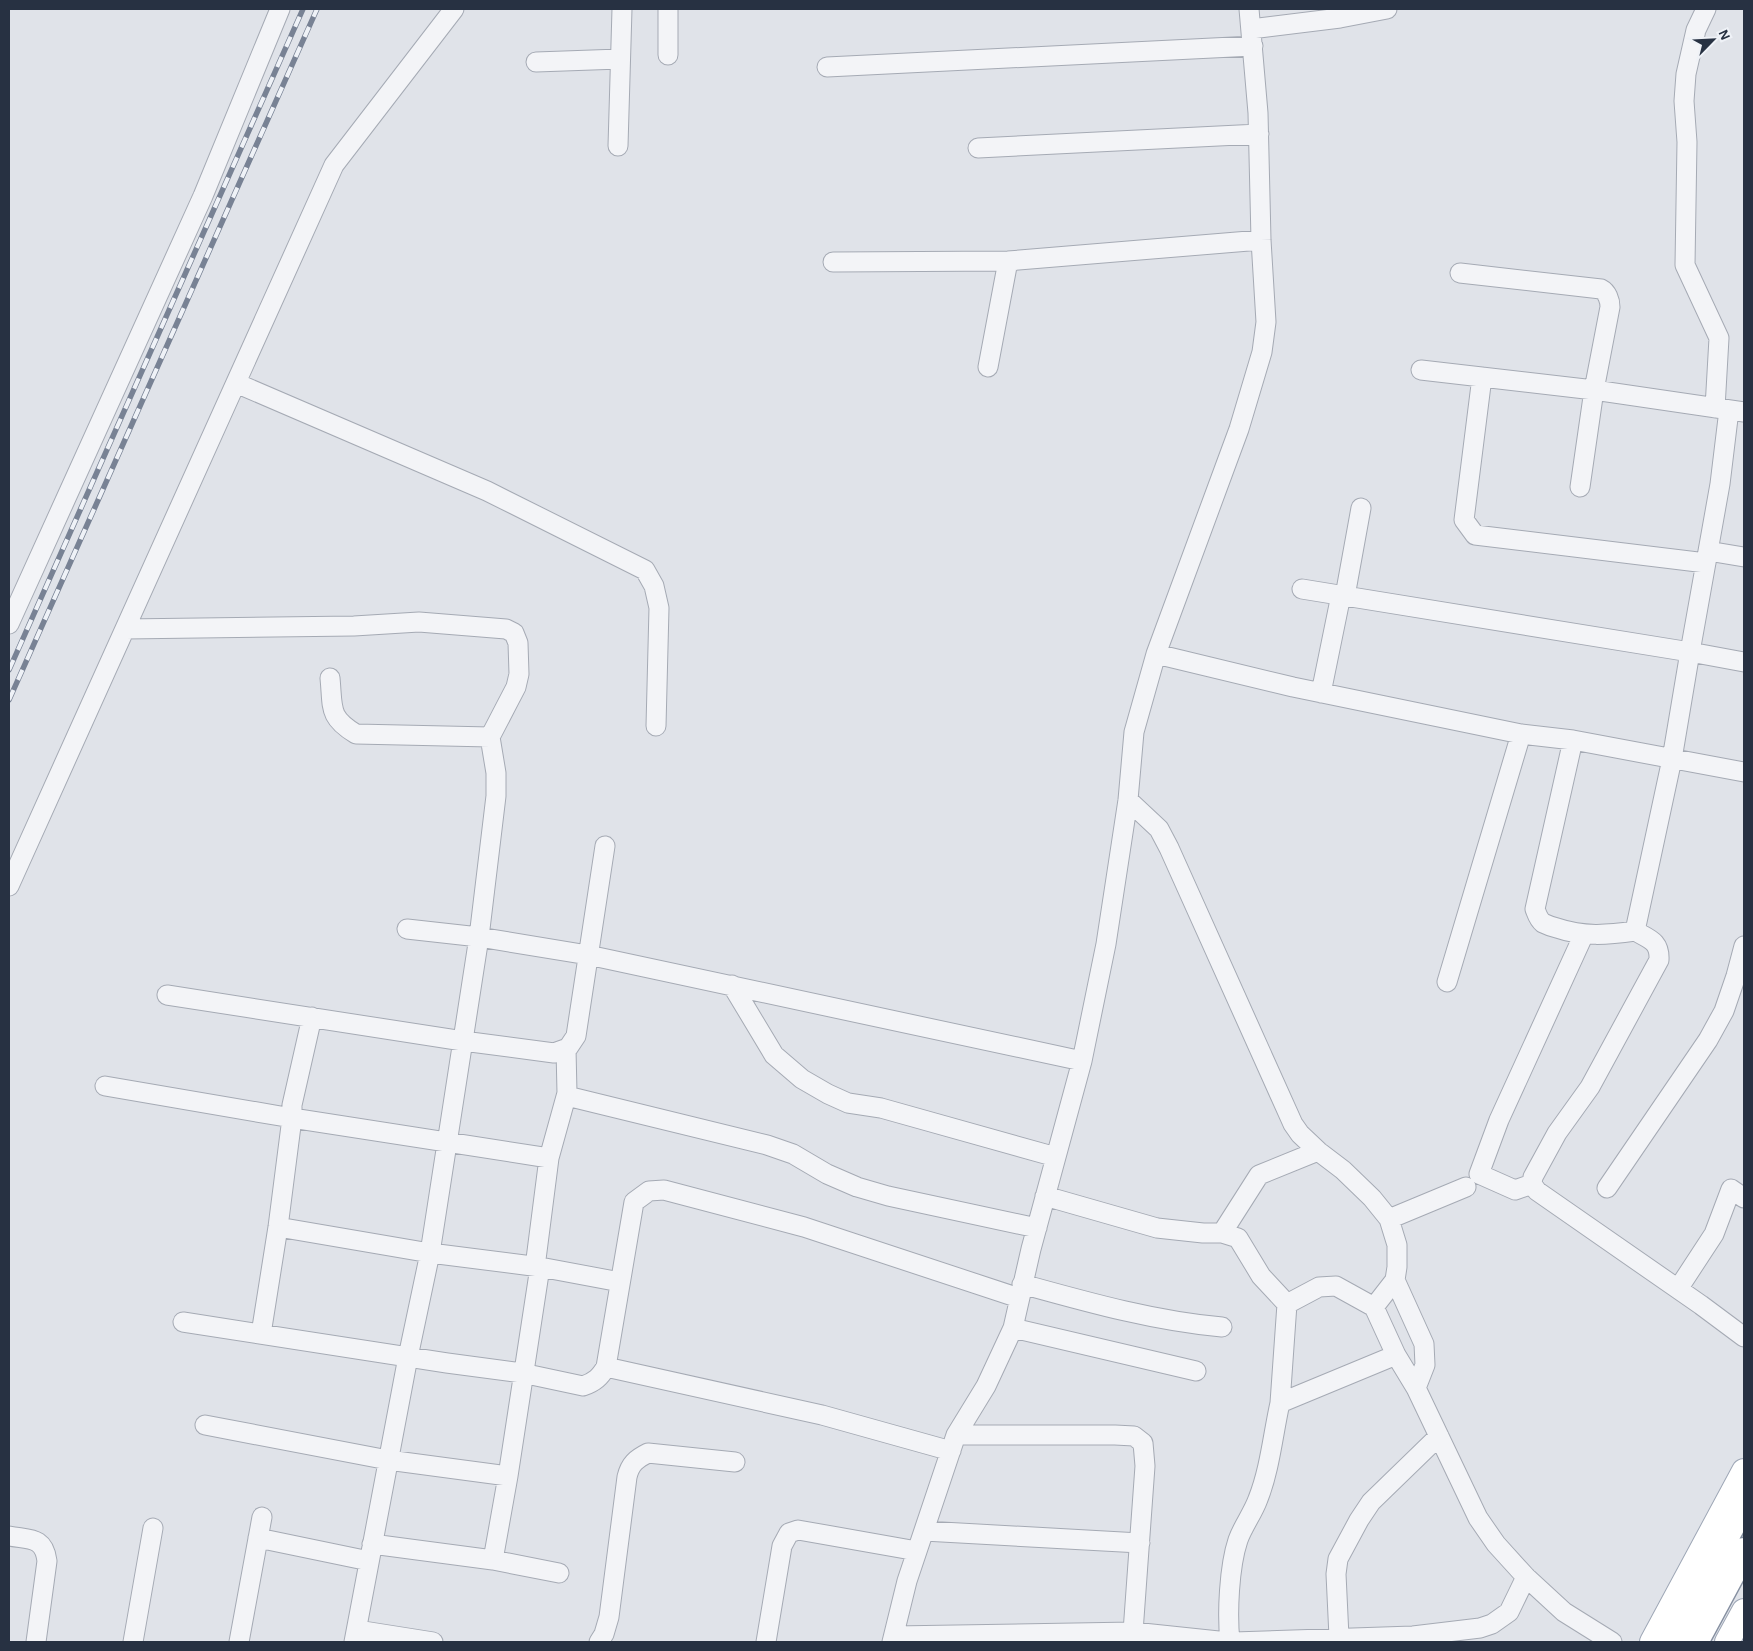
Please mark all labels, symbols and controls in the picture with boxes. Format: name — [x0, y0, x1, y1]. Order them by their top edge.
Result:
north arrow — [1688, 15, 1738, 65]
text: N — [1716, 28, 1732, 42]

